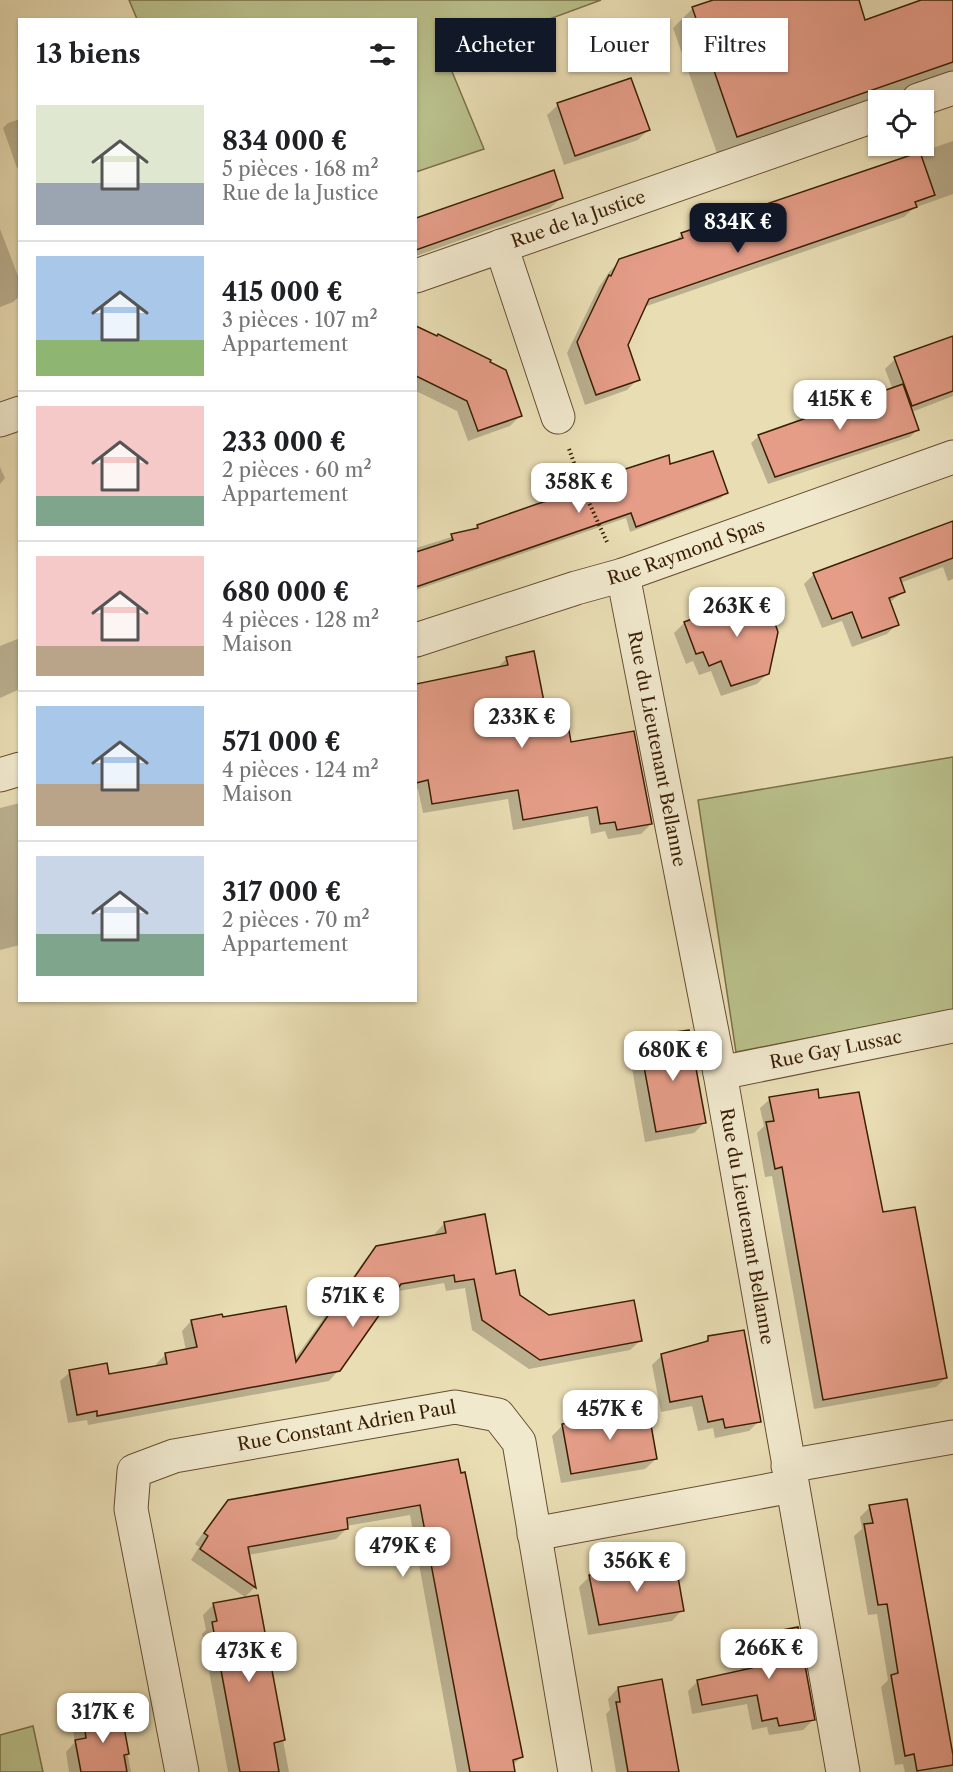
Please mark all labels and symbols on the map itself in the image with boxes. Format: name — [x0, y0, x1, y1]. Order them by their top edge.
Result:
street label: Rue de la Justice — [508, 186, 648, 253]
pin: 834K € — [689, 203, 787, 254]
pin: 415K € — [791, 380, 889, 431]
pin: 358K € — [530, 463, 628, 514]
street label: Rue Raymond Spas — [605, 514, 768, 590]
pin: 263K € — [688, 587, 786, 638]
street label: Rue du Lieutenant Bellanne — [623, 629, 691, 869]
pin: 233K € — [473, 698, 571, 749]
street label: Rue Gay Lussac — [768, 1026, 904, 1074]
pin: 680K € — [624, 1031, 722, 1082]
street label: Rue du Lieutenant Bellanne — [715, 1106, 779, 1346]
pin: 571K € — [304, 1277, 402, 1328]
pin: 457K € — [561, 1390, 659, 1441]
street label: Rue Constant Adrien Paul — [236, 1396, 458, 1456]
pin: 479K € — [354, 1527, 452, 1578]
pin: 356K € — [588, 1542, 686, 1593]
pin: 266K € — [720, 1629, 818, 1680]
pin: 473K € — [200, 1632, 298, 1683]
pin: 317K € — [54, 1693, 152, 1744]

